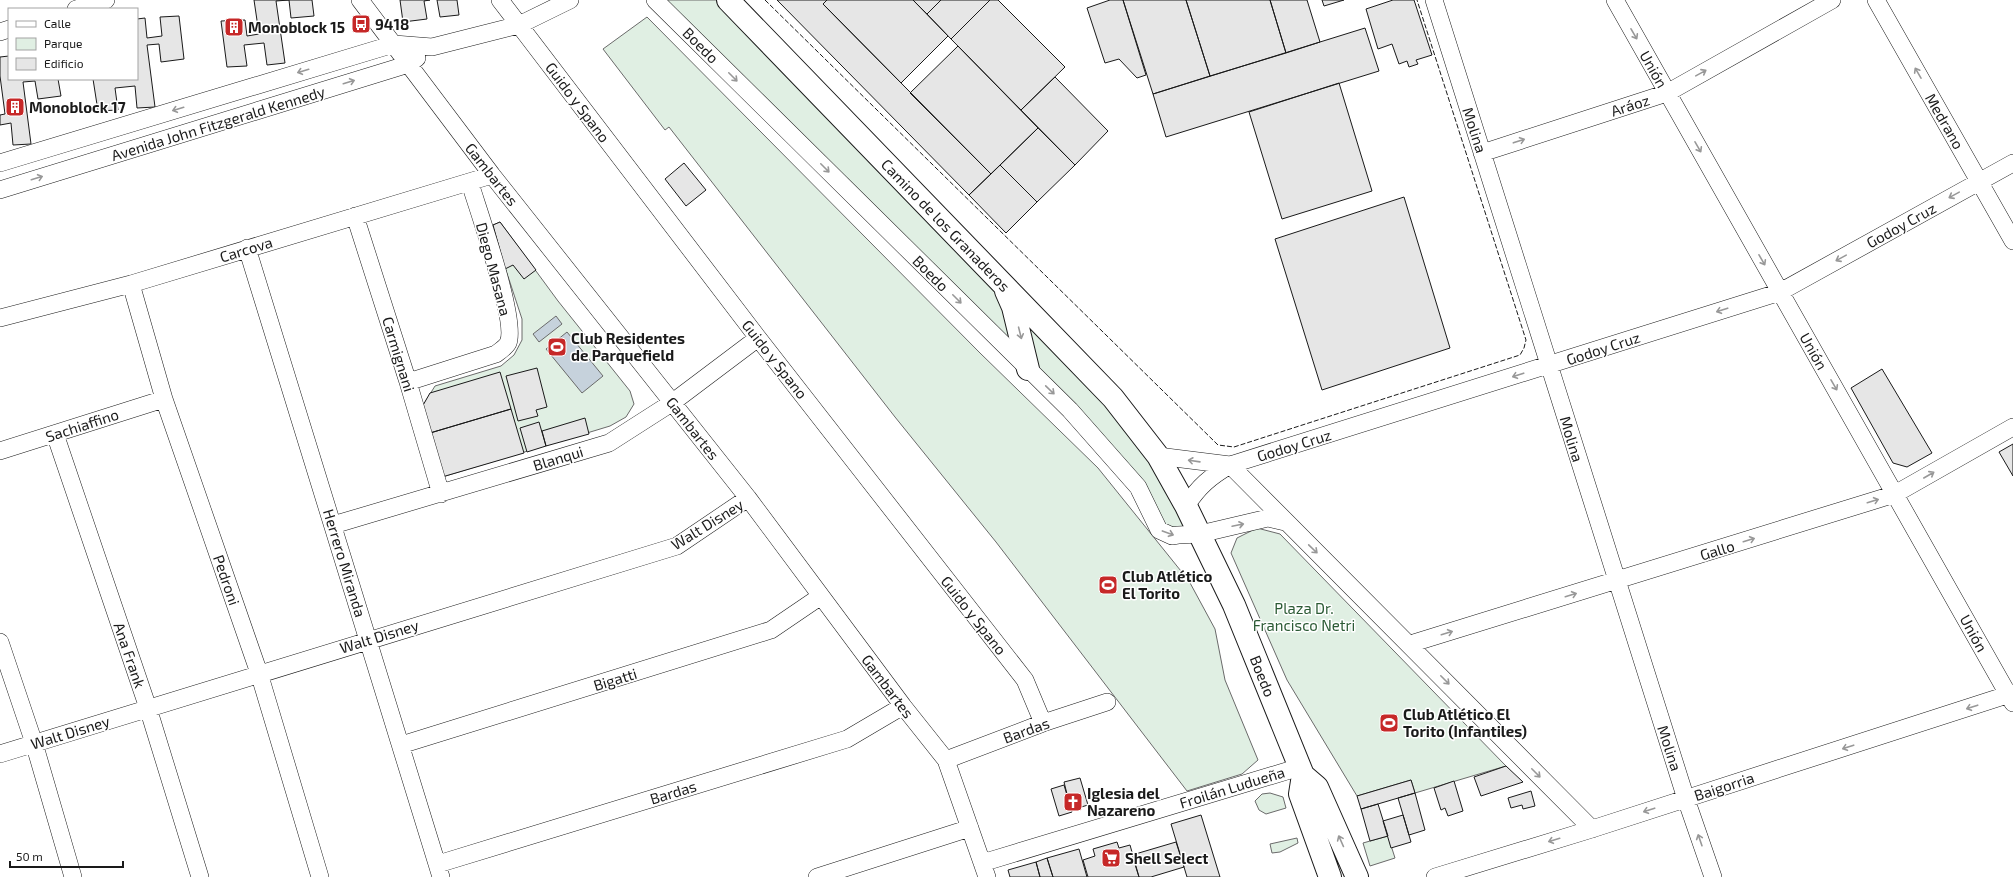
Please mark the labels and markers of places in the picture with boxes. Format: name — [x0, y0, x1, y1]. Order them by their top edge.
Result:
bus stop icon: 9418 — [350, 13, 372, 35]
place label: 9418 — [375, 15, 409, 33]
building icon: Monoblock 15 — [223, 16, 245, 38]
place label: Monoblock 15 — [248, 18, 345, 36]
building icon: Monoblock 17 — [4, 96, 26, 118]
place label: Monoblock 17 — [29, 98, 126, 116]
place label: Club Residentes de Parquefield — [571, 329, 685, 364]
sports icon: Club Residentes de Parquefield — [546, 336, 568, 358]
place label: Club Atlético El Torito — [1122, 567, 1212, 602]
sports icon: Club Atlético El Torito — [1097, 574, 1119, 596]
place label: Club Atlético El Torito (Infantiles) — [1403, 705, 1527, 740]
sports icon: Club Atlético El Torito (Infantiles) — [1378, 712, 1400, 734]
place label: Iglesia del Nazareno — [1087, 784, 1160, 819]
church icon: Iglesia del Nazareno — [1062, 791, 1084, 813]
supermarket icon: Shell Select — [1100, 847, 1122, 869]
place label: Shell Select — [1125, 849, 1208, 867]

